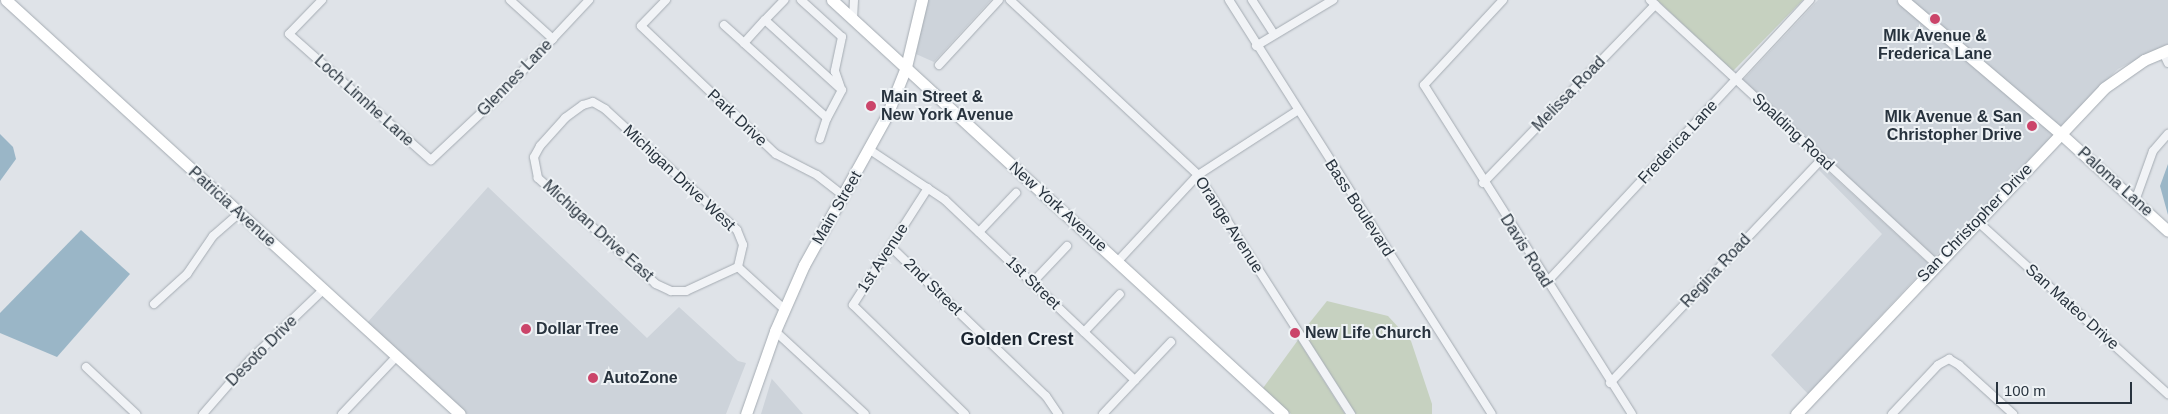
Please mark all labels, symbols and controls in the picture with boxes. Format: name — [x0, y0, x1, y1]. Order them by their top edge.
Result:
marker: Mlk Avenue & Frederica Lane — [1929, 13, 1941, 25]
place label: Mlk Avenue & Frederica Lane — [1878, 26, 1992, 64]
street label: Glennes Lane — [473, 35, 557, 121]
street label: Loch Linnhe Lane — [310, 51, 418, 151]
street label: Melissa Road — [1528, 52, 1610, 136]
street label: Park Drive — [703, 86, 771, 150]
place label: Main Street & New York Avenue — [881, 87, 1014, 125]
street label: Spalding Road — [1748, 89, 1838, 175]
street label: Frederica Lane — [1634, 96, 1722, 188]
marker: Main Street & New York Avenue — [865, 100, 877, 112]
place label: Mlk Avenue & San Christopher Drive — [1884, 107, 2022, 145]
marker: Mlk Avenue & San Christopher Drive — [2026, 120, 2038, 132]
street label: Michigan Drive West — [619, 121, 739, 235]
street label: Paloma Lane — [2074, 143, 2156, 221]
street label: Bass Boulevard — [1320, 156, 1398, 260]
street label: New York Avenue — [1005, 158, 1111, 256]
street label: San Christopher Drive — [1913, 160, 2037, 286]
street label: Patricia Avenue — [184, 162, 280, 252]
street label: Main Street — [808, 168, 866, 248]
street label: Orange Avenue — [1191, 173, 1267, 277]
street label: Michigan Drive East — [539, 176, 657, 286]
street label: Davis Road — [1496, 211, 1556, 291]
street label: 1st Avenue — [853, 219, 913, 297]
street label: Regina Road — [1677, 230, 1755, 312]
street label: 1st Street — [1002, 252, 1064, 314]
street label: 2nd Street — [900, 254, 966, 320]
street label: San Mateo Drive — [2021, 260, 2123, 354]
street label: Desoto Drive — [223, 312, 301, 390]
place label: Dollar Tree — [536, 319, 619, 339]
marker: Dollar Tree — [520, 323, 532, 335]
place label: New Life Church — [1305, 323, 1431, 343]
marker: New Life Church — [1289, 327, 1301, 339]
district label: Golden Crest — [960, 328, 1074, 350]
place label: AutoZone — [603, 368, 678, 388]
marker: AutoZone — [587, 372, 599, 384]
scale bar — [1998, 372, 2134, 404]
text: 100 m — [2004, 382, 2046, 399]

